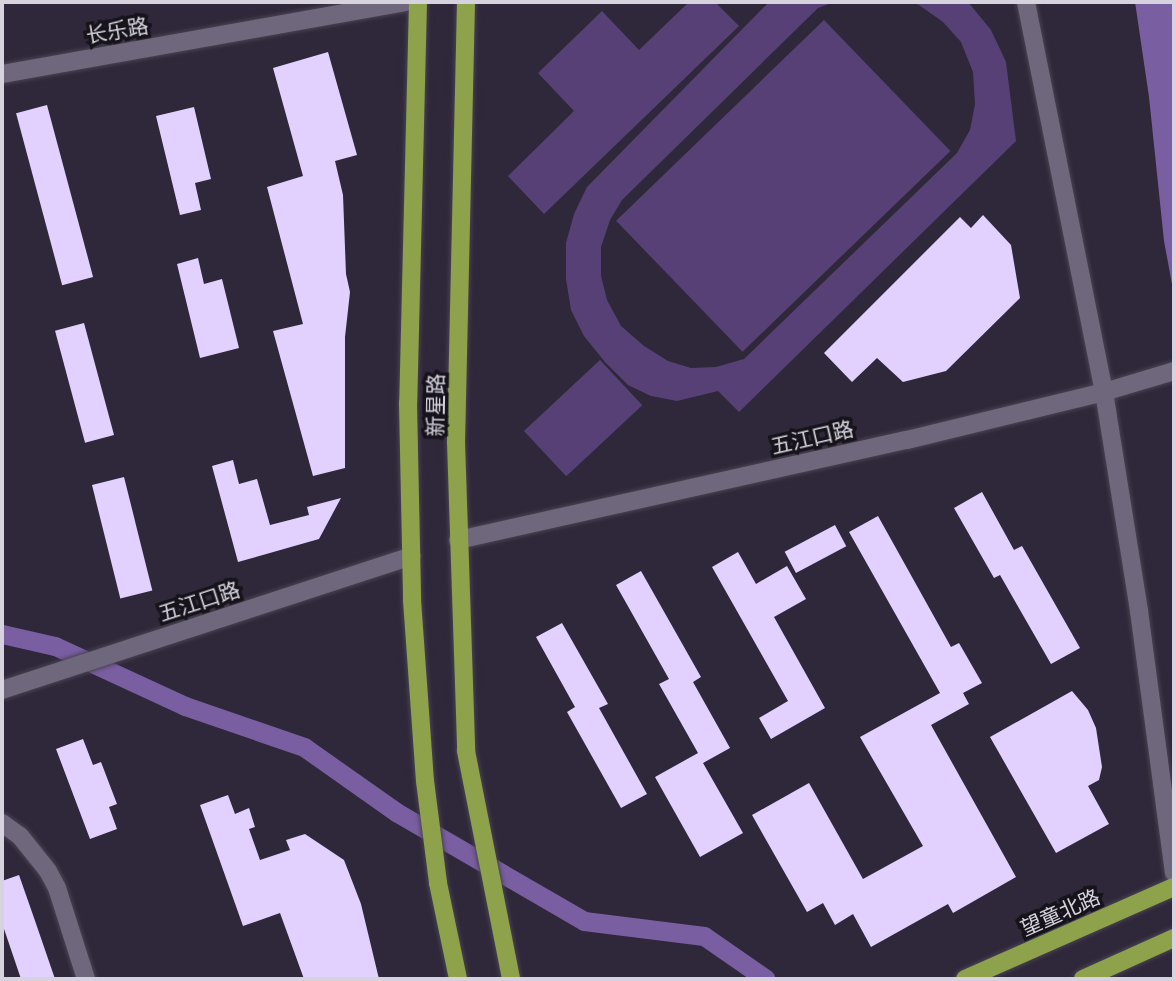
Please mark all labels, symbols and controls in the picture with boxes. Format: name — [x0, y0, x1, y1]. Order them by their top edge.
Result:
street label: 长乐路 — [84, 12, 150, 48]
street label: 新星路 — [422, 373, 448, 437]
street label: 五江口路 — [768, 415, 856, 459]
street label: 五江口路 — [155, 576, 243, 626]
street label: 望童北路 — [1017, 883, 1103, 941]

